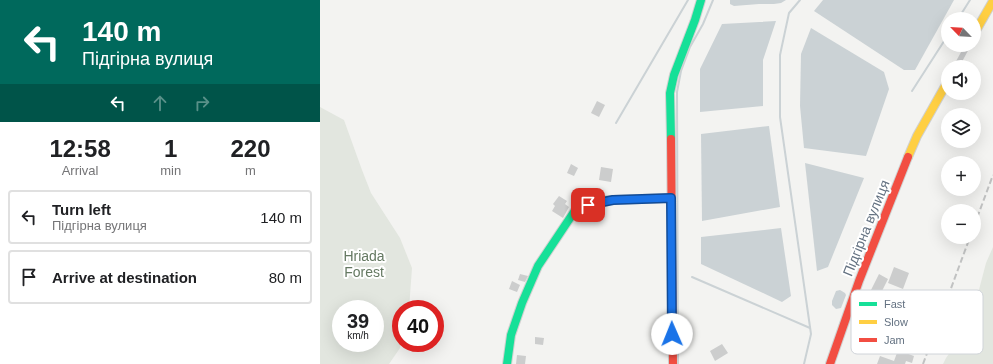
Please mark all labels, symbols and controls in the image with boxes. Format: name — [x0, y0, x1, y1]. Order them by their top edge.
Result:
north arrow — [941, 12, 981, 52]
map controls — [941, 12, 981, 244]
icon: left — [16, 16, 68, 68]
text: 140 m — [82, 16, 161, 47]
text: Підгірна вулиця — [82, 49, 213, 69]
button: sound — [941, 60, 981, 100]
icon: left — [107, 92, 129, 114]
icon: ahead — [149, 92, 171, 114]
icon: right — [191, 92, 213, 114]
button: layers — [941, 108, 981, 148]
text: 12:58 — [49, 135, 111, 162]
text: 1 — [164, 135, 177, 162]
text: 220 — [231, 135, 271, 162]
button: + — [941, 156, 981, 196]
text: Arrival — [62, 163, 99, 178]
text: min — [160, 163, 181, 178]
text: m — [245, 163, 256, 178]
street label: Підгірна вулиця — [839, 178, 893, 278]
pin — [571, 188, 605, 222]
icon: arrive — [577, 194, 599, 216]
text: Turn left — [52, 201, 111, 218]
button: − — [941, 204, 981, 244]
icon: left — [18, 206, 40, 228]
text: 140 m — [260, 209, 302, 226]
text: Підгірна вулиця — [52, 218, 147, 233]
park label: Hriada Forest — [343, 248, 385, 280]
icon: arrive — [18, 266, 40, 288]
text: Arrive at destination — [52, 269, 197, 286]
text: 80 m — [269, 269, 302, 286]
legend — [851, 290, 983, 354]
text: Fast — [884, 298, 905, 310]
speed limit sign: 40 — [392, 300, 444, 352]
text: 39 — [347, 310, 369, 332]
position arrow — [651, 313, 693, 355]
text: Slow — [884, 316, 908, 328]
text: km/h — [347, 330, 369, 341]
text: Jam — [884, 334, 905, 346]

